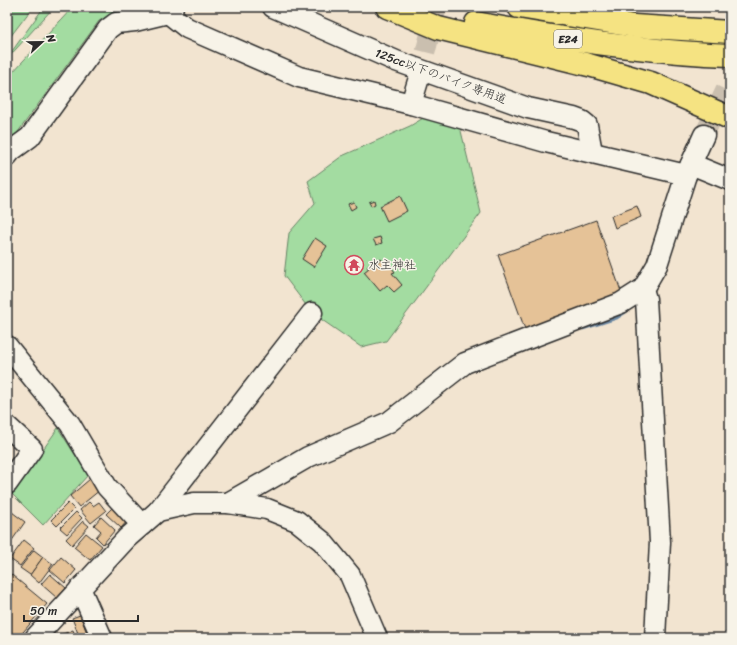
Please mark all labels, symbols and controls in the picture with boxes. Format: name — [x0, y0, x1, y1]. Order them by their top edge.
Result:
north arrow — [22, 22, 62, 62]
text: N — [40, 30, 61, 46]
road number: E24 — [554, 30, 582, 48]
street label: 125cc以下のバイク専用道 — [372, 42, 510, 110]
temple icon: 水主神社 — [343, 254, 365, 276]
place label: 水主神社 — [368, 254, 416, 276]
scale bar — [24, 597, 138, 623]
text: 50 m — [30, 600, 57, 622]

